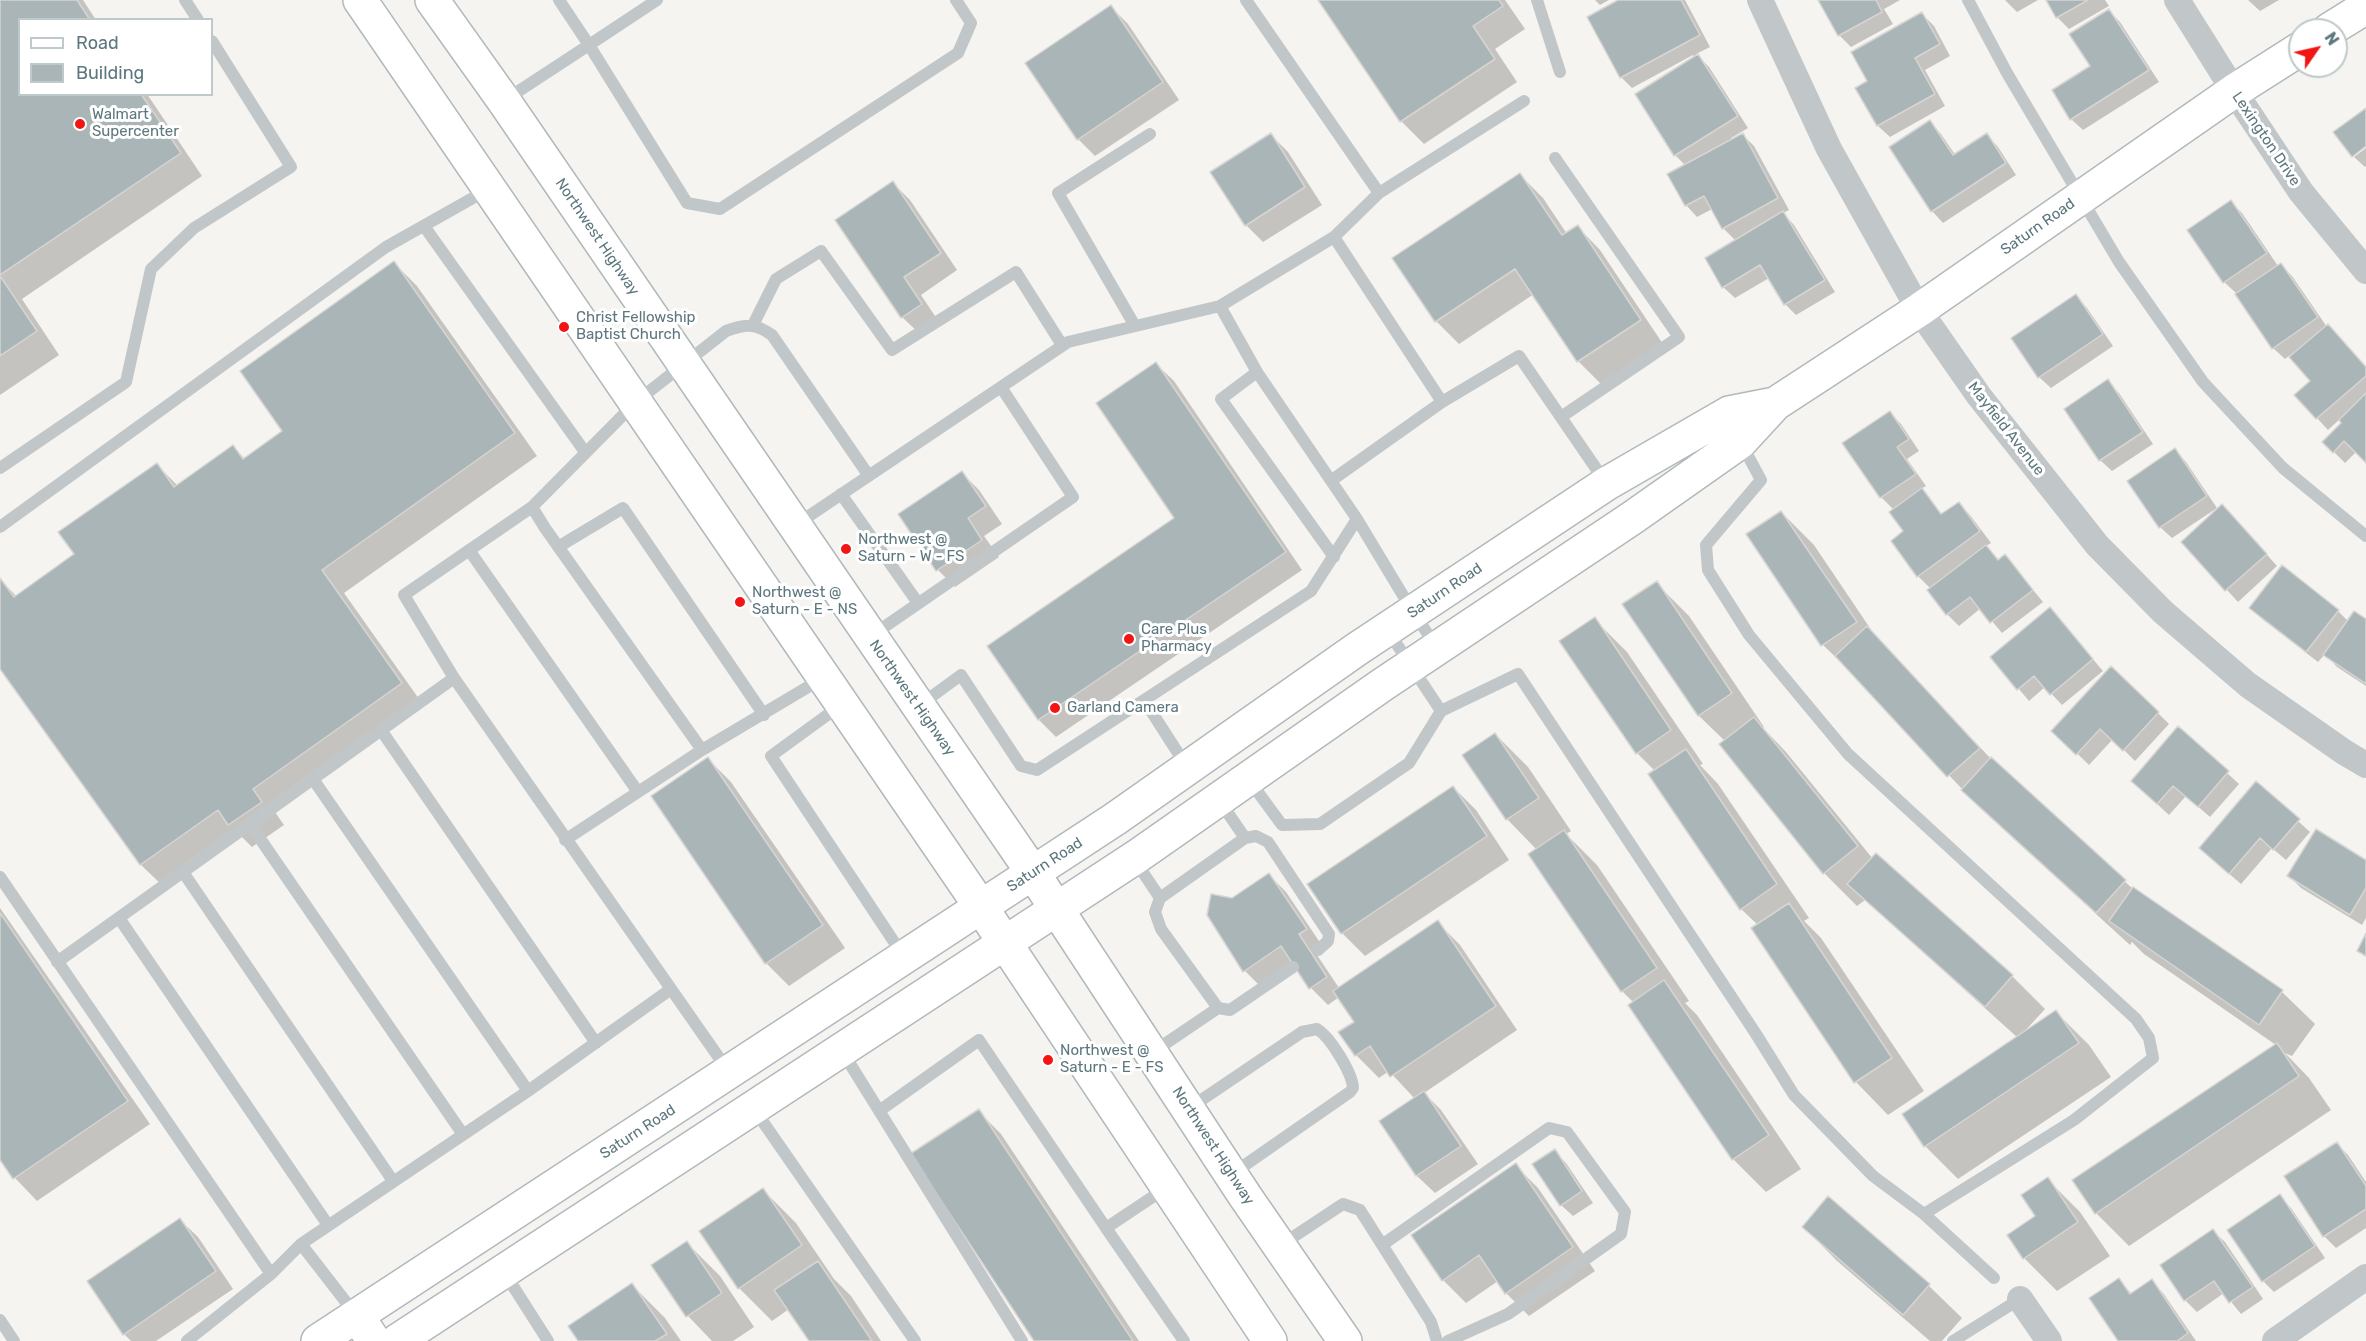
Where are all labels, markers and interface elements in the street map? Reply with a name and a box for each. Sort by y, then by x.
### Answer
legend [18,18,213,96]
north arrow [2288,18,2348,78]
text: N [2321,29,2343,49]
text: Road [76,32,119,54]
text: Building [76,62,144,84]
street label: Lexington Drive [2228,89,2304,189]
place label: Walmart Supercenter [92,106,179,141]
marker: Walmart Supercenter [73,117,87,131]
street label: Northwest Highway [551,175,643,299]
street label: Saturn Road [1997,195,2079,259]
place label: Christ Fellowship Baptist Church [576,309,696,344]
marker: Christ Fellowship Baptist Church [557,320,571,334]
street label: Mayfield Avenue [1964,379,2048,479]
place label: Northwest @ Saturn - W - FS [858,531,964,566]
marker: Northwest @ Saturn - W - FS [839,542,853,556]
street label: Saturn Road [1404,559,1486,623]
place label: Northwest @ Saturn - E - NS [752,584,857,619]
marker: Northwest @ Saturn - E - NS [733,595,747,609]
place label: Care Plus Pharmacy [1141,621,1212,656]
marker: Care Plus Pharmacy [1122,632,1136,646]
street label: Northwest Highway [865,637,959,759]
place label: Garland Camera [1067,699,1179,717]
marker: Garland Camera [1048,701,1062,715]
street label: Saturn Road [1004,834,1086,896]
place label: Northwest @ Saturn - E - FS [1060,1042,1164,1077]
marker: Northwest @ Saturn - E - FS [1041,1053,1055,1067]
street label: Northwest Highway [1168,1083,1258,1209]
street label: Saturn Road [597,1101,679,1163]

